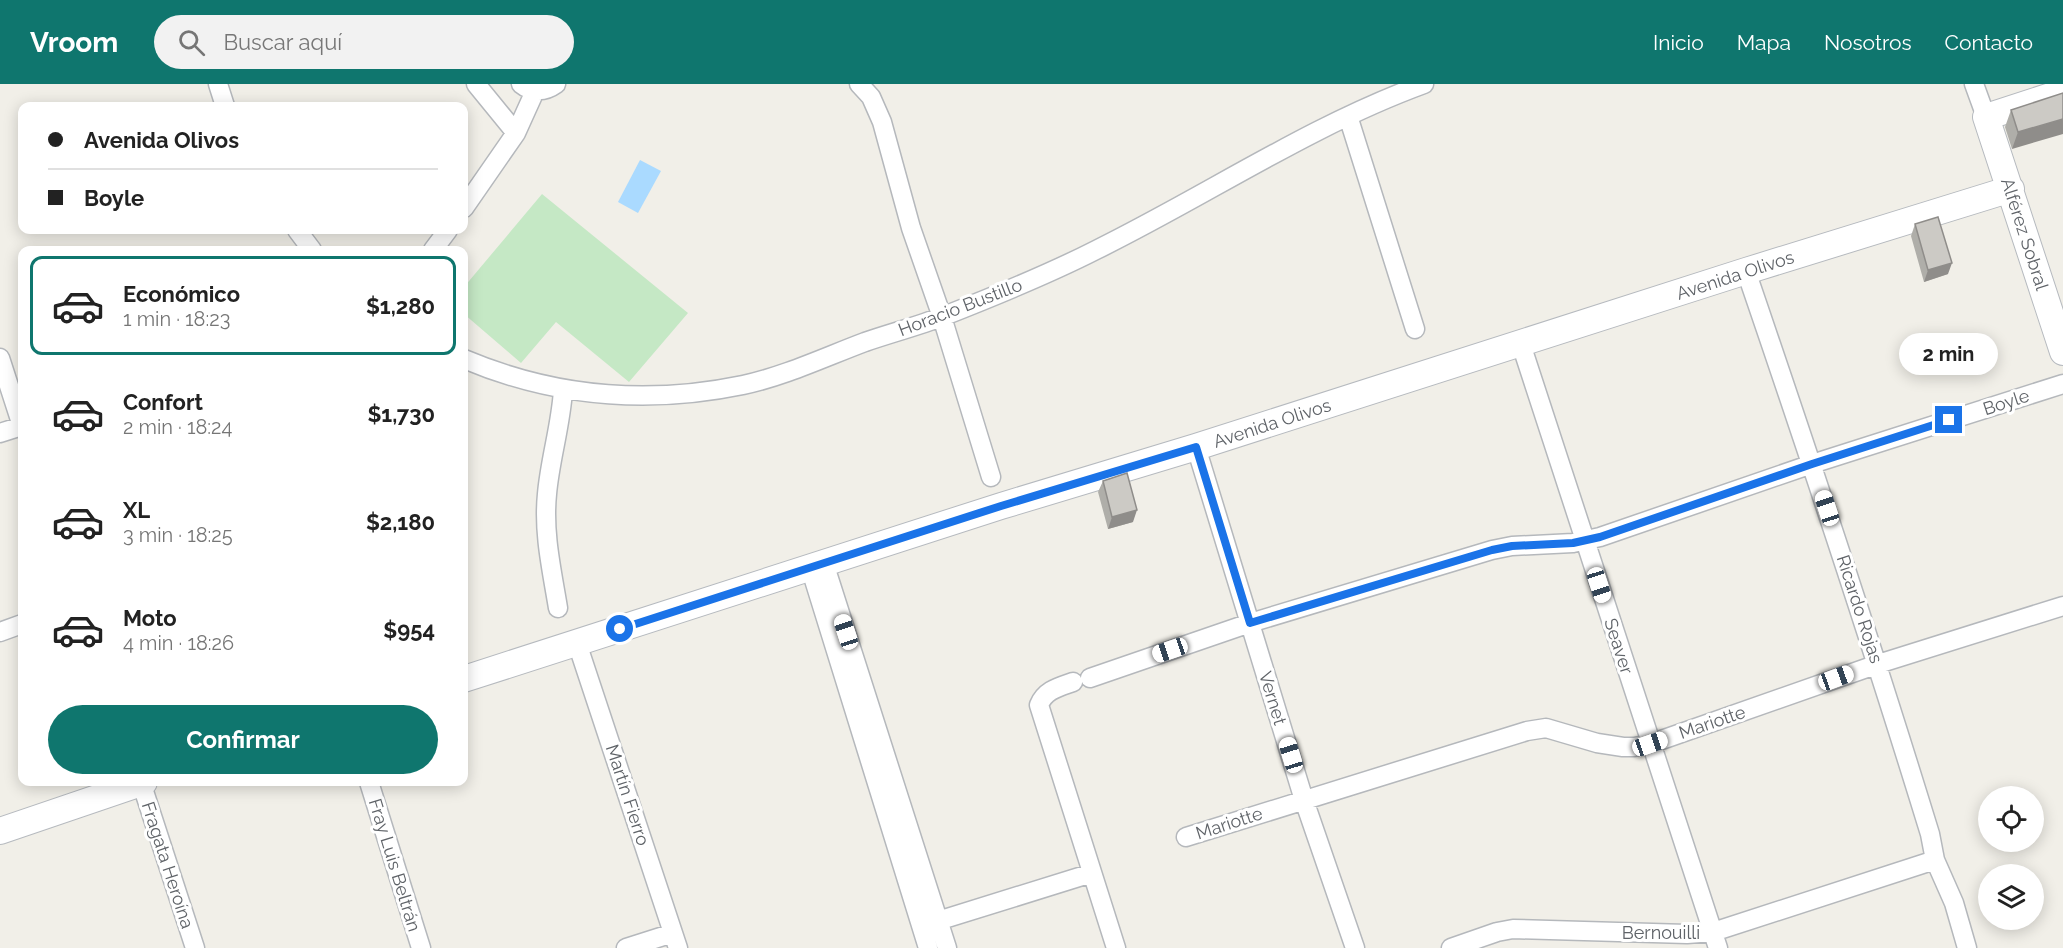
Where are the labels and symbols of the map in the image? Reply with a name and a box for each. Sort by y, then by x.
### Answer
street label: Alférez Sobral [1997,175,2053,293]
street label: Avenida Olivos [1674,246,1797,304]
street label: Horacio Bustillo [895,274,1025,340]
callout: 2 min [1900,333,1998,375]
street label: Boyle [1980,385,2032,419]
street label: Avenida Olivos [1211,394,1334,452]
route end [1935,406,1962,433]
car [1813,488,1841,528]
street label: Ricardo Rojas [1833,552,1887,666]
car [1585,565,1613,605]
car [832,612,860,652]
route start [606,615,633,642]
street label: Seaver [1600,616,1638,677]
car [1150,636,1190,664]
car [1816,663,1856,693]
street label: Vernet [1255,669,1291,727]
street label: Mariotte [1676,701,1748,743]
car [1630,730,1670,758]
car [1277,735,1305,775]
street label: Martín Fierro [602,742,654,848]
street label: Fray Luis Beltrán [365,796,425,934]
street label: Fragata Heroína [138,799,198,931]
street label: Mariotte [1193,802,1265,844]
street label: Bernouilli [1622,922,1700,943]

